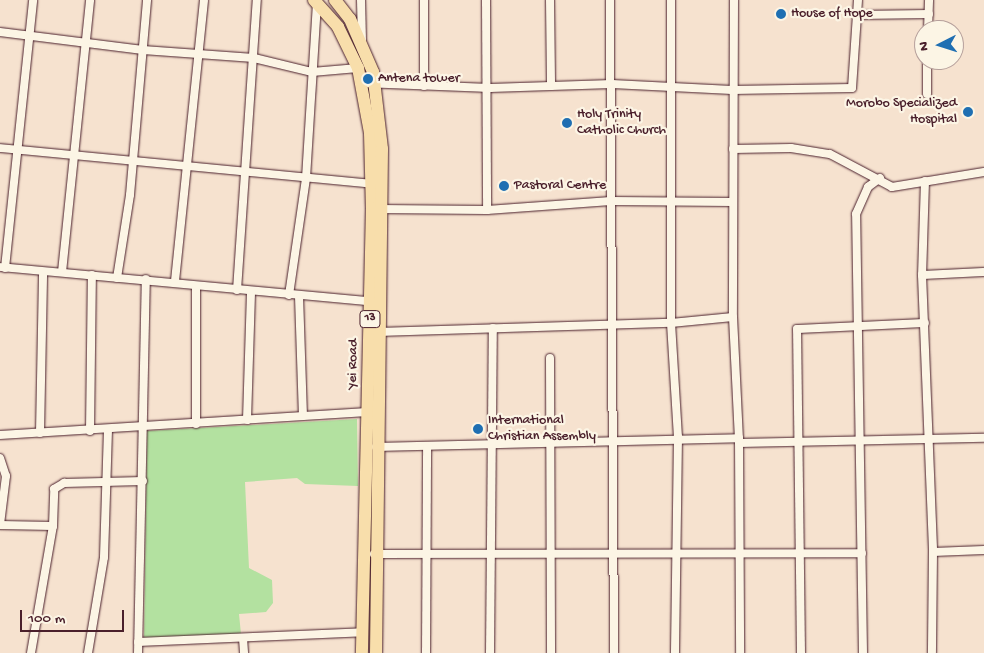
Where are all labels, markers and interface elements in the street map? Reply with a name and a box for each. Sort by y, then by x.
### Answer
place label: House of Hope [791,6,873,22]
marker: House of Hope [775,8,787,20]
north arrow [914,20,964,70]
text: N [916,41,933,52]
place label: Antena tower [378,71,460,87]
marker: Antena tower [362,73,374,85]
place label: Morobo Specialized Hospital [846,96,957,128]
marker: Morobo Specialized Hospital [961,105,975,119]
place label: Holy Trinity Catholic Church [577,107,666,140]
marker: Holy Trinity Catholic Church [561,117,573,129]
place label: Pastoral Centre [514,178,606,194]
marker: Pastoral Centre [498,180,510,192]
road number: 13 [359,310,381,328]
street label: Yei Road [345,339,363,389]
place label: International Christian Assembly [488,413,596,446]
marker: International Christian Assembly [472,423,484,435]
scale bar [22,600,126,632]
text: 100 m [28,610,65,628]

